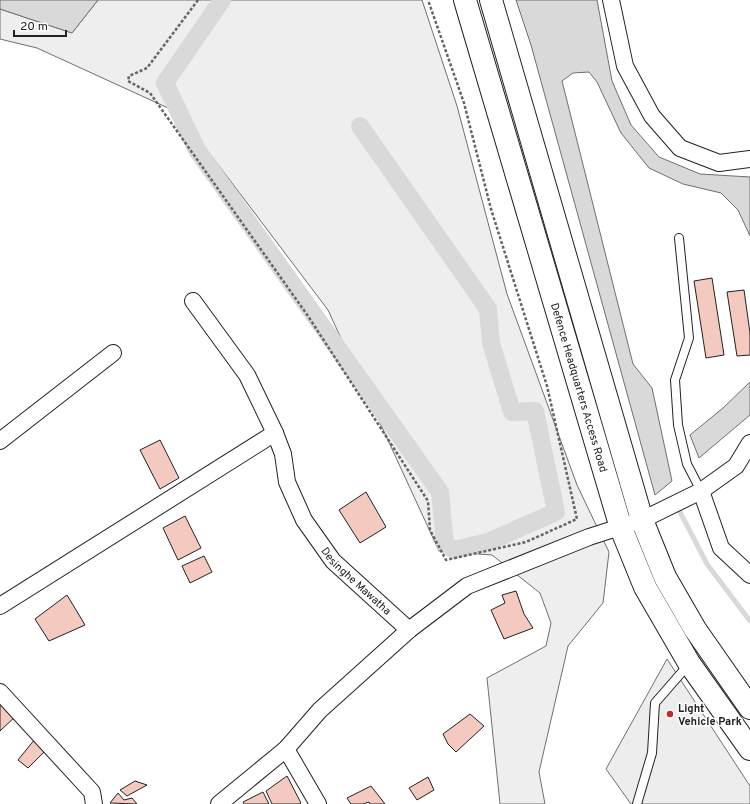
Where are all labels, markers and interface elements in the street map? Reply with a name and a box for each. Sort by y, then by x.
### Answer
scale bar [14,12,66,38]
text: 20 m [20,19,48,35]
street label: Defence Headquarters Access Road [547,301,610,474]
street label: Desinghe Mawatha [317,545,394,618]
place label: Light Vehicle Park [678,702,742,729]
marker: Light Vehicle Park [665,709,675,719]

